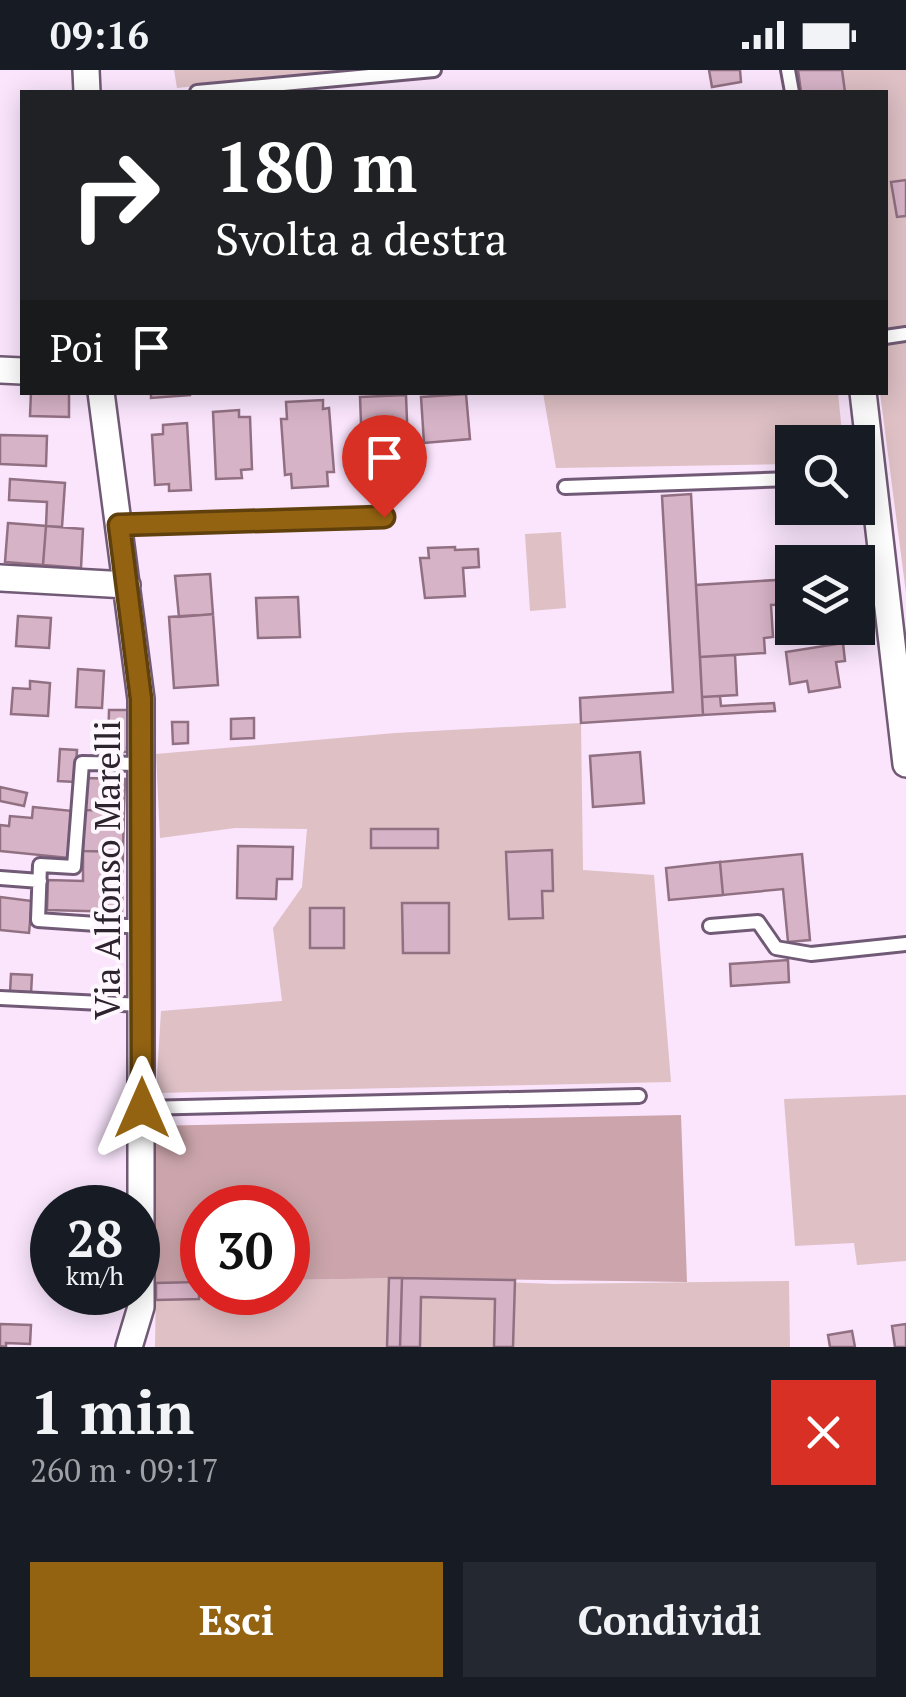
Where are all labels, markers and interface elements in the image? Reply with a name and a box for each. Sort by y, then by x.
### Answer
text: 09:16 [50,10,149,60]
text: 180 m [215,119,417,212]
icon: right [50,130,180,260]
text: Svolta a destra [215,208,507,268]
icon: arrive [124,320,179,375]
text: Poi [50,323,104,373]
pin [342,415,427,518]
map controls [775,425,875,645]
button: search [775,425,875,525]
icon: arrive [357,430,412,485]
button: layers [775,545,875,645]
street label: Via Alfonso Marelli [84,720,130,1020]
position arrow [90,1056,194,1160]
speed limit sign: 30 [180,1185,310,1315]
text: 28 [67,1205,123,1271]
text: km/h [66,1259,124,1292]
text: 1 min [30,1372,194,1451]
button: close [771,1380,876,1485]
text: 260 m · 09:17 [30,1449,218,1491]
button: Esci [30,1562,443,1677]
button: Condividi [463,1562,876,1677]

